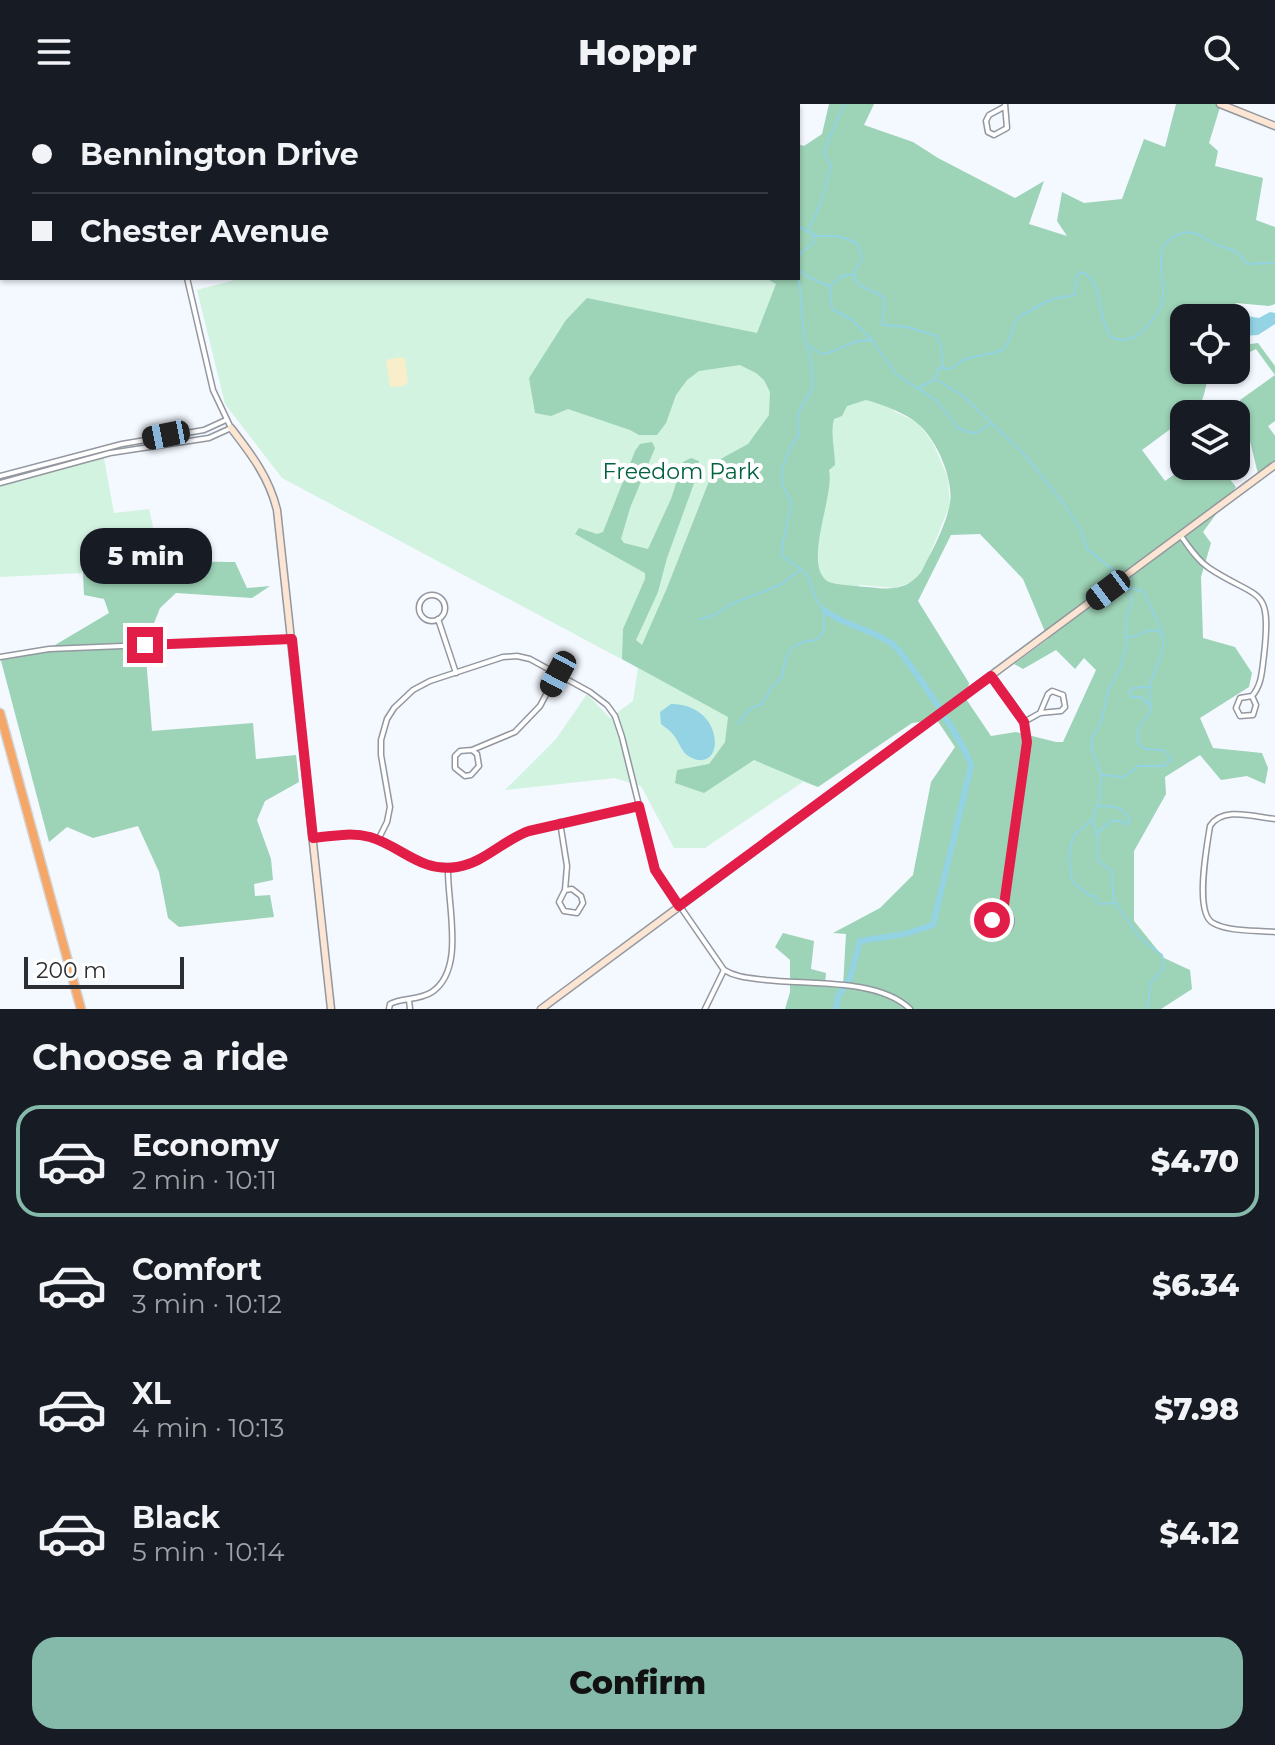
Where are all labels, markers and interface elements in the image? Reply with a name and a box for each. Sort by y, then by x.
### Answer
icon: menu [32,30,76,74]
text: Hoppr [578,30,697,74]
icon: search [1199,30,1243,74]
text: Bennington Drive [80,136,359,173]
text: Chester Avenue [80,213,329,250]
map controls [1170,304,1250,480]
button: locate [1170,304,1250,384]
button: layers [1170,400,1250,480]
car [140,419,192,451]
park label: Freedom Park [603,458,760,485]
callout: 5 min [79,529,211,585]
text: 5 min [108,540,184,572]
car [1082,566,1134,614]
route end [127,627,163,663]
car [536,647,580,701]
route start [974,902,1010,938]
scale bar [24,953,184,989]
text: 200 m [36,957,107,984]
text: Choose a ride [32,1035,289,1079]
icon: car [36,1125,108,1197]
text: Economy [132,1127,279,1164]
text: $4.70 [1151,1143,1239,1180]
text: 2 min · 10:11 [132,1164,277,1196]
icon: car [36,1249,108,1321]
text: Comfort [132,1251,262,1288]
text: $6.34 [1152,1267,1239,1304]
text: 3 min · 10:12 [132,1288,282,1320]
icon: car [36,1373,108,1445]
text: XL [132,1375,171,1412]
text: $7.98 [1154,1391,1239,1428]
text: 4 min · 10:13 [132,1412,285,1444]
icon: car [36,1497,108,1569]
text: Black [132,1499,220,1536]
text: $4.12 [1160,1515,1239,1552]
text: 5 min · 10:14 [132,1536,285,1568]
button: Confirm [32,1637,1243,1729]

